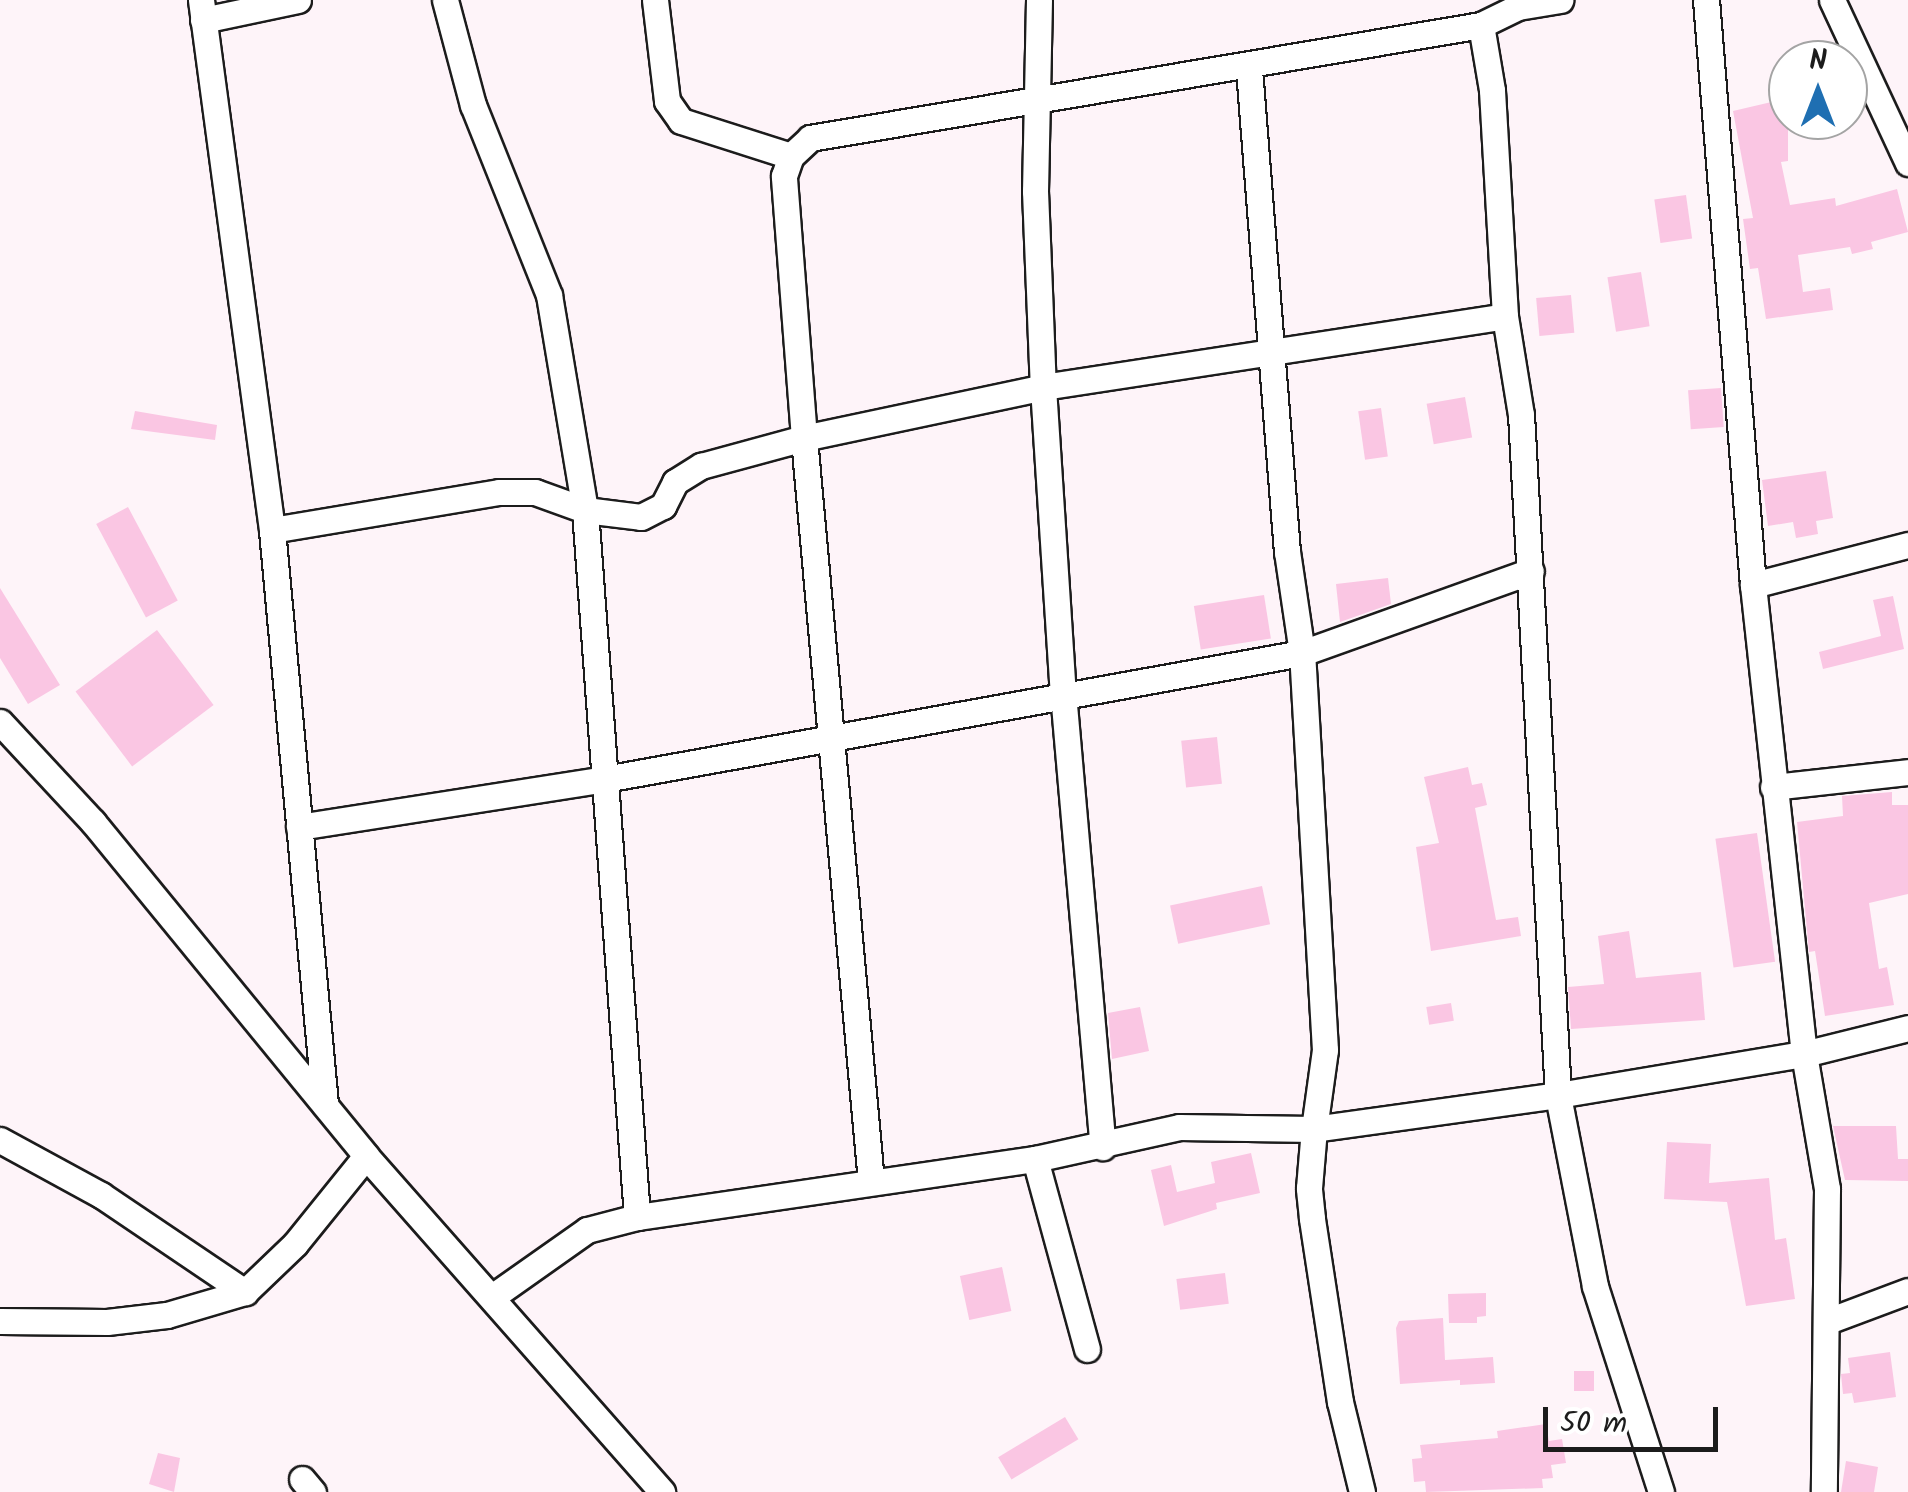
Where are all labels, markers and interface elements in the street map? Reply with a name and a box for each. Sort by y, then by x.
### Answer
text: N [1809,39,1827,84]
north arrow [1768,40,1868,140]
scale bar [1548,1387,1723,1449]
text: 50 m [1560,1400,1627,1448]

